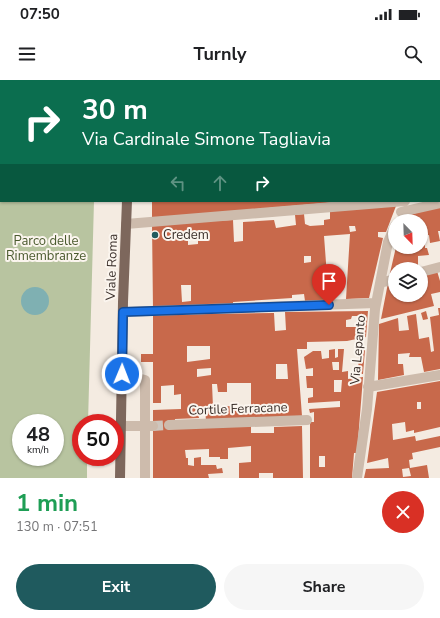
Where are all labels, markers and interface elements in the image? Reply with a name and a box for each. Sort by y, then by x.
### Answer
text: 07:50 [20,4,60,24]
text: Turnly [194,42,246,66]
icon: menu [16,43,38,65]
icon: search [402,43,424,65]
text: 30 m [82,91,148,129]
icon: right [16,96,68,148]
text: Via Cardinale Simone Tagliavia [82,127,331,151]
icon: left [167,172,189,194]
icon: ahead [209,172,231,194]
icon: right [251,172,273,194]
north arrow [388,214,428,254]
map controls [388,214,428,302]
place label: Credem [163,226,209,244]
marker: Credem [150,230,160,240]
park label: Parco delle Rimembranze [6,232,86,265]
street label: Viale Roma [102,233,122,302]
button: layers [388,262,428,302]
pin [312,264,346,305]
icon: arrive [318,270,340,292]
street label: Via Lepanto [346,315,370,386]
position arrow [101,353,143,395]
street label: Cortile Ferracane [188,398,288,420]
speed limit sign: 50 [72,414,124,466]
text: 48 [26,421,50,448]
text: km/h [27,443,49,457]
text: 1 min [16,487,78,519]
button: close [382,491,424,533]
text: 130 m · 07:51 [16,518,98,536]
button: Exit [16,564,216,610]
button: Share [224,564,424,610]

